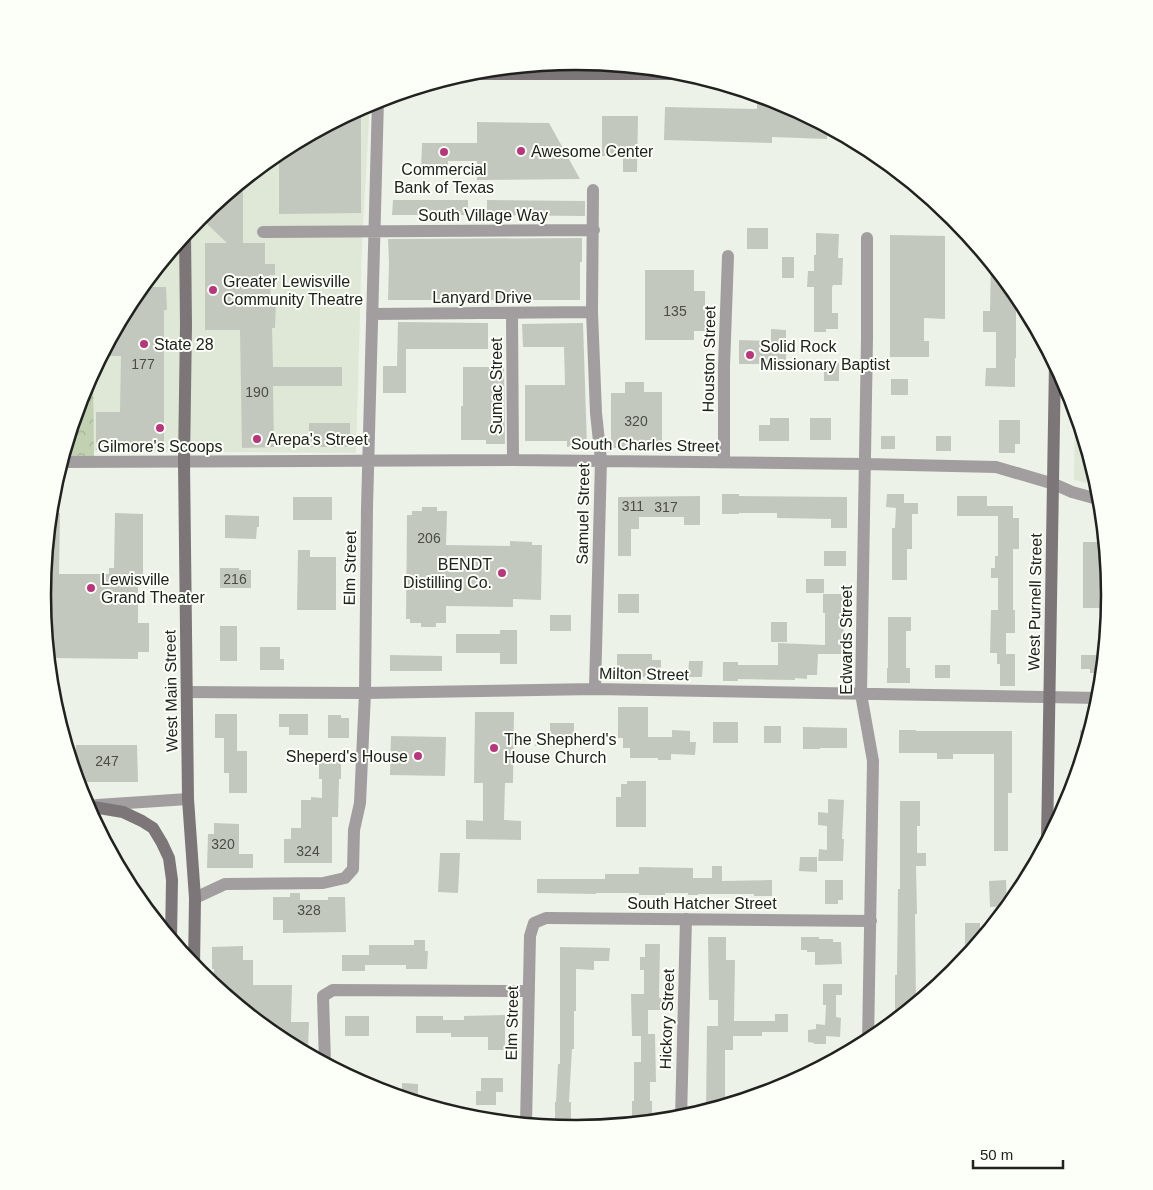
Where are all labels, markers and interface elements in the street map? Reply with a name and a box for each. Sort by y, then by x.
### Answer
place label: Awesome Center [531,143,654,160]
marker: Awesome Center [515,145,527,157]
marker: Commercial Bank of Texas [438,146,450,158]
place label: Commercial Bank of Texas [394,161,494,196]
street label: South Village Way [418,207,548,224]
place label: Greater Lewisville Community Theatre [223,273,363,308]
marker: Greater Lewisville Community Theatre [207,284,219,296]
street label: Lanyard Drive [432,289,532,306]
house number: 135 [663,303,687,319]
street label: Houston Street [700,305,718,413]
place label: State 28 [154,336,214,353]
street label: Sumac Street [488,337,505,434]
marker: State 28 [138,338,150,350]
place label: Solid Rock Missionary Baptist [760,338,890,373]
marker: Solid Rock Missionary Baptist [744,349,756,361]
house number: 177 [131,356,155,372]
house number: 190 [245,384,269,400]
house number: 320 [624,413,648,429]
marker: Gilmore's Scoops [154,422,166,434]
place label: Arepa's Street [267,431,368,448]
marker: Arepa's Street [251,433,263,445]
street label: South Charles Street [571,435,720,455]
place label: Gilmore's Scoops [98,438,222,455]
street label: Samuel Street [574,463,592,565]
house number: 311 [622,498,644,514]
house number: 317 [654,499,678,515]
street label: Elm Street [341,530,359,605]
house number: 206 [417,530,441,546]
street label: West Purnell Street [1025,533,1045,671]
place label: BENDT Distilling Co. [403,556,492,591]
marker: BENDT Distilling Co. [496,567,508,579]
place label: Lewisville Grand Theater [101,571,205,606]
house number: 216 [223,571,247,587]
marker: Lewisville Grand Theater [85,582,97,594]
street label: Edwards Street [838,585,855,695]
street label: West Main Street [161,629,181,752]
street label: Milton Street [599,665,690,683]
place label: The Shepherd's House Church [504,731,616,766]
marker: The Shepherd's House Church [488,742,500,754]
place label: Sheperd's House [286,748,408,765]
marker: Sheperd's House [412,750,424,762]
house number: 247 [95,753,119,769]
house number: 320 [211,836,235,852]
house number: 324 [296,843,320,859]
street label: South Hatcher Street [627,895,777,912]
house number: 328 [297,902,321,918]
street label: Hickory Street [657,968,677,1070]
street label: Elm Street [503,985,521,1060]
scale bar [973,1138,1063,1170]
text: 50 m [980,1146,1013,1163]

